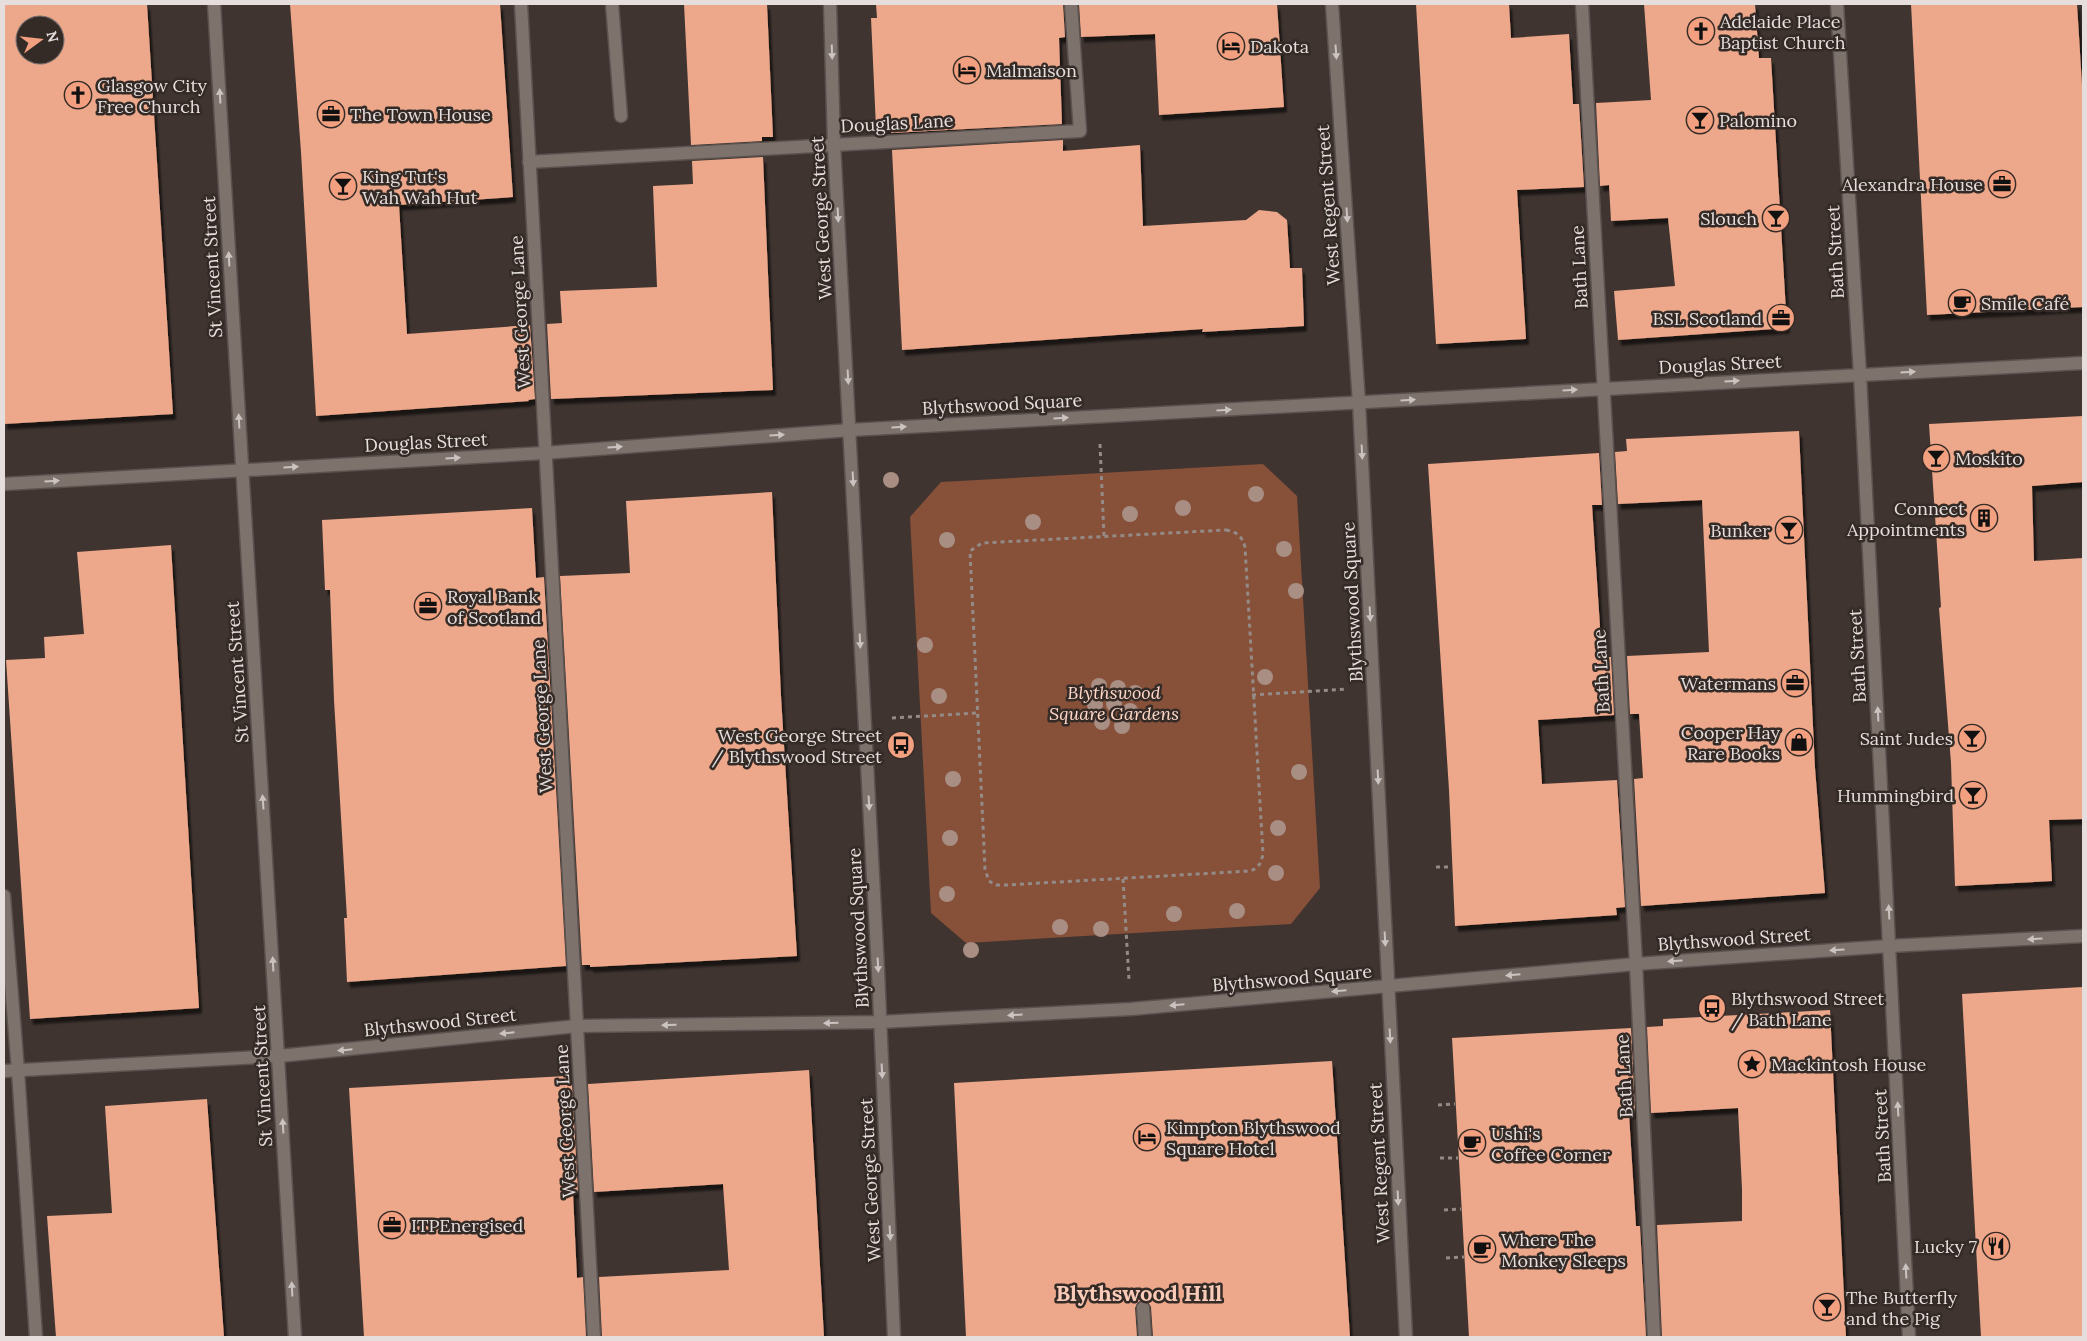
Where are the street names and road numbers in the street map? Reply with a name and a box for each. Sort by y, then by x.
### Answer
street label: Douglas Lane [840,109,954,137]
street label: West Regent Street [1311,124,1345,286]
street label: West George Street [805,135,837,300]
street label: St Vincent Street [197,195,227,339]
street label: Bath Street [1821,204,1849,299]
street label: Bath Lane [1565,224,1593,309]
street label: West George Lane [504,234,536,389]
street label: Douglas Street [1658,349,1782,379]
street label: Blythswood Square [921,388,1083,420]
street label: Douglas Street [364,427,488,457]
street label: Blythswood Square [1336,521,1368,683]
street label: St Vincent Street [221,600,253,744]
street label: Bath Street [1843,608,1871,703]
street label: Bath Lane [1587,628,1615,713]
street label: West George Lane [526,638,558,793]
street label: Blythswood Square [842,847,874,1009]
street label: Blythswood Street [1657,922,1811,956]
street label: Blythswood Square [1211,960,1373,996]
street label: Blythswood Street [363,1003,517,1041]
street label: St Vincent Street [247,1004,277,1148]
street label: Bath Lane [1610,1033,1638,1118]
street label: West George Lane [549,1043,581,1198]
street label: West Regent Street [1363,1082,1395,1244]
street label: Bath Street [1868,1088,1896,1183]
street label: West George Street [854,1097,886,1262]

